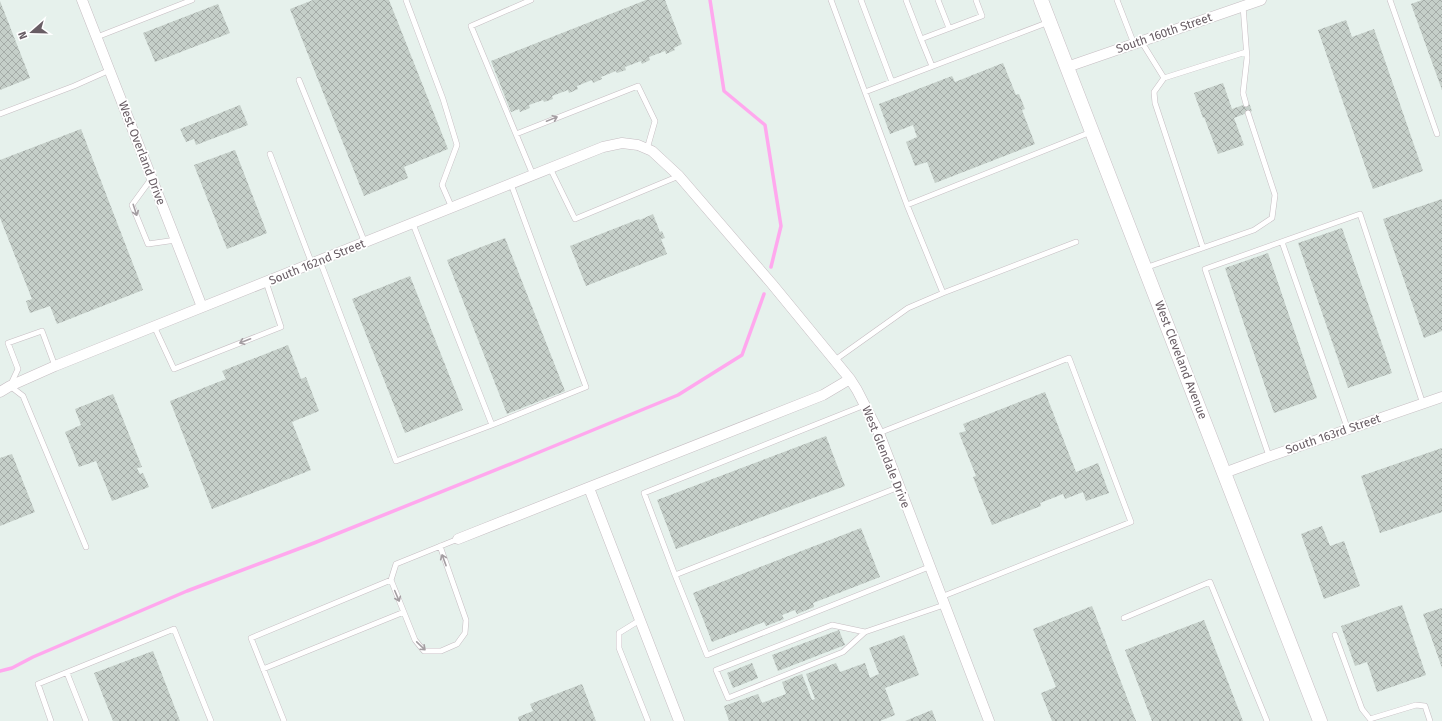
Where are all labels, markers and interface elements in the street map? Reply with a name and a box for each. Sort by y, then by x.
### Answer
street label: South 160th Street [1114,10,1214,56]
north arrow [12,12,52,52]
text: N [16,30,30,41]
street label: West Overland Drive [116,99,168,207]
one-way arrow [545,115,557,123]
one-way arrow [132,204,139,217]
street label: South 162nd Street [267,236,368,288]
street label: West Cleveland Avenue [1152,299,1210,421]
one-way arrow [239,337,251,345]
street label: West Glendale Drive [859,404,913,510]
street label: South 163rd Street [1284,411,1383,457]
one-way arrow [440,554,448,566]
one-way arrow [394,590,402,602]
one-way arrow [416,641,426,651]

